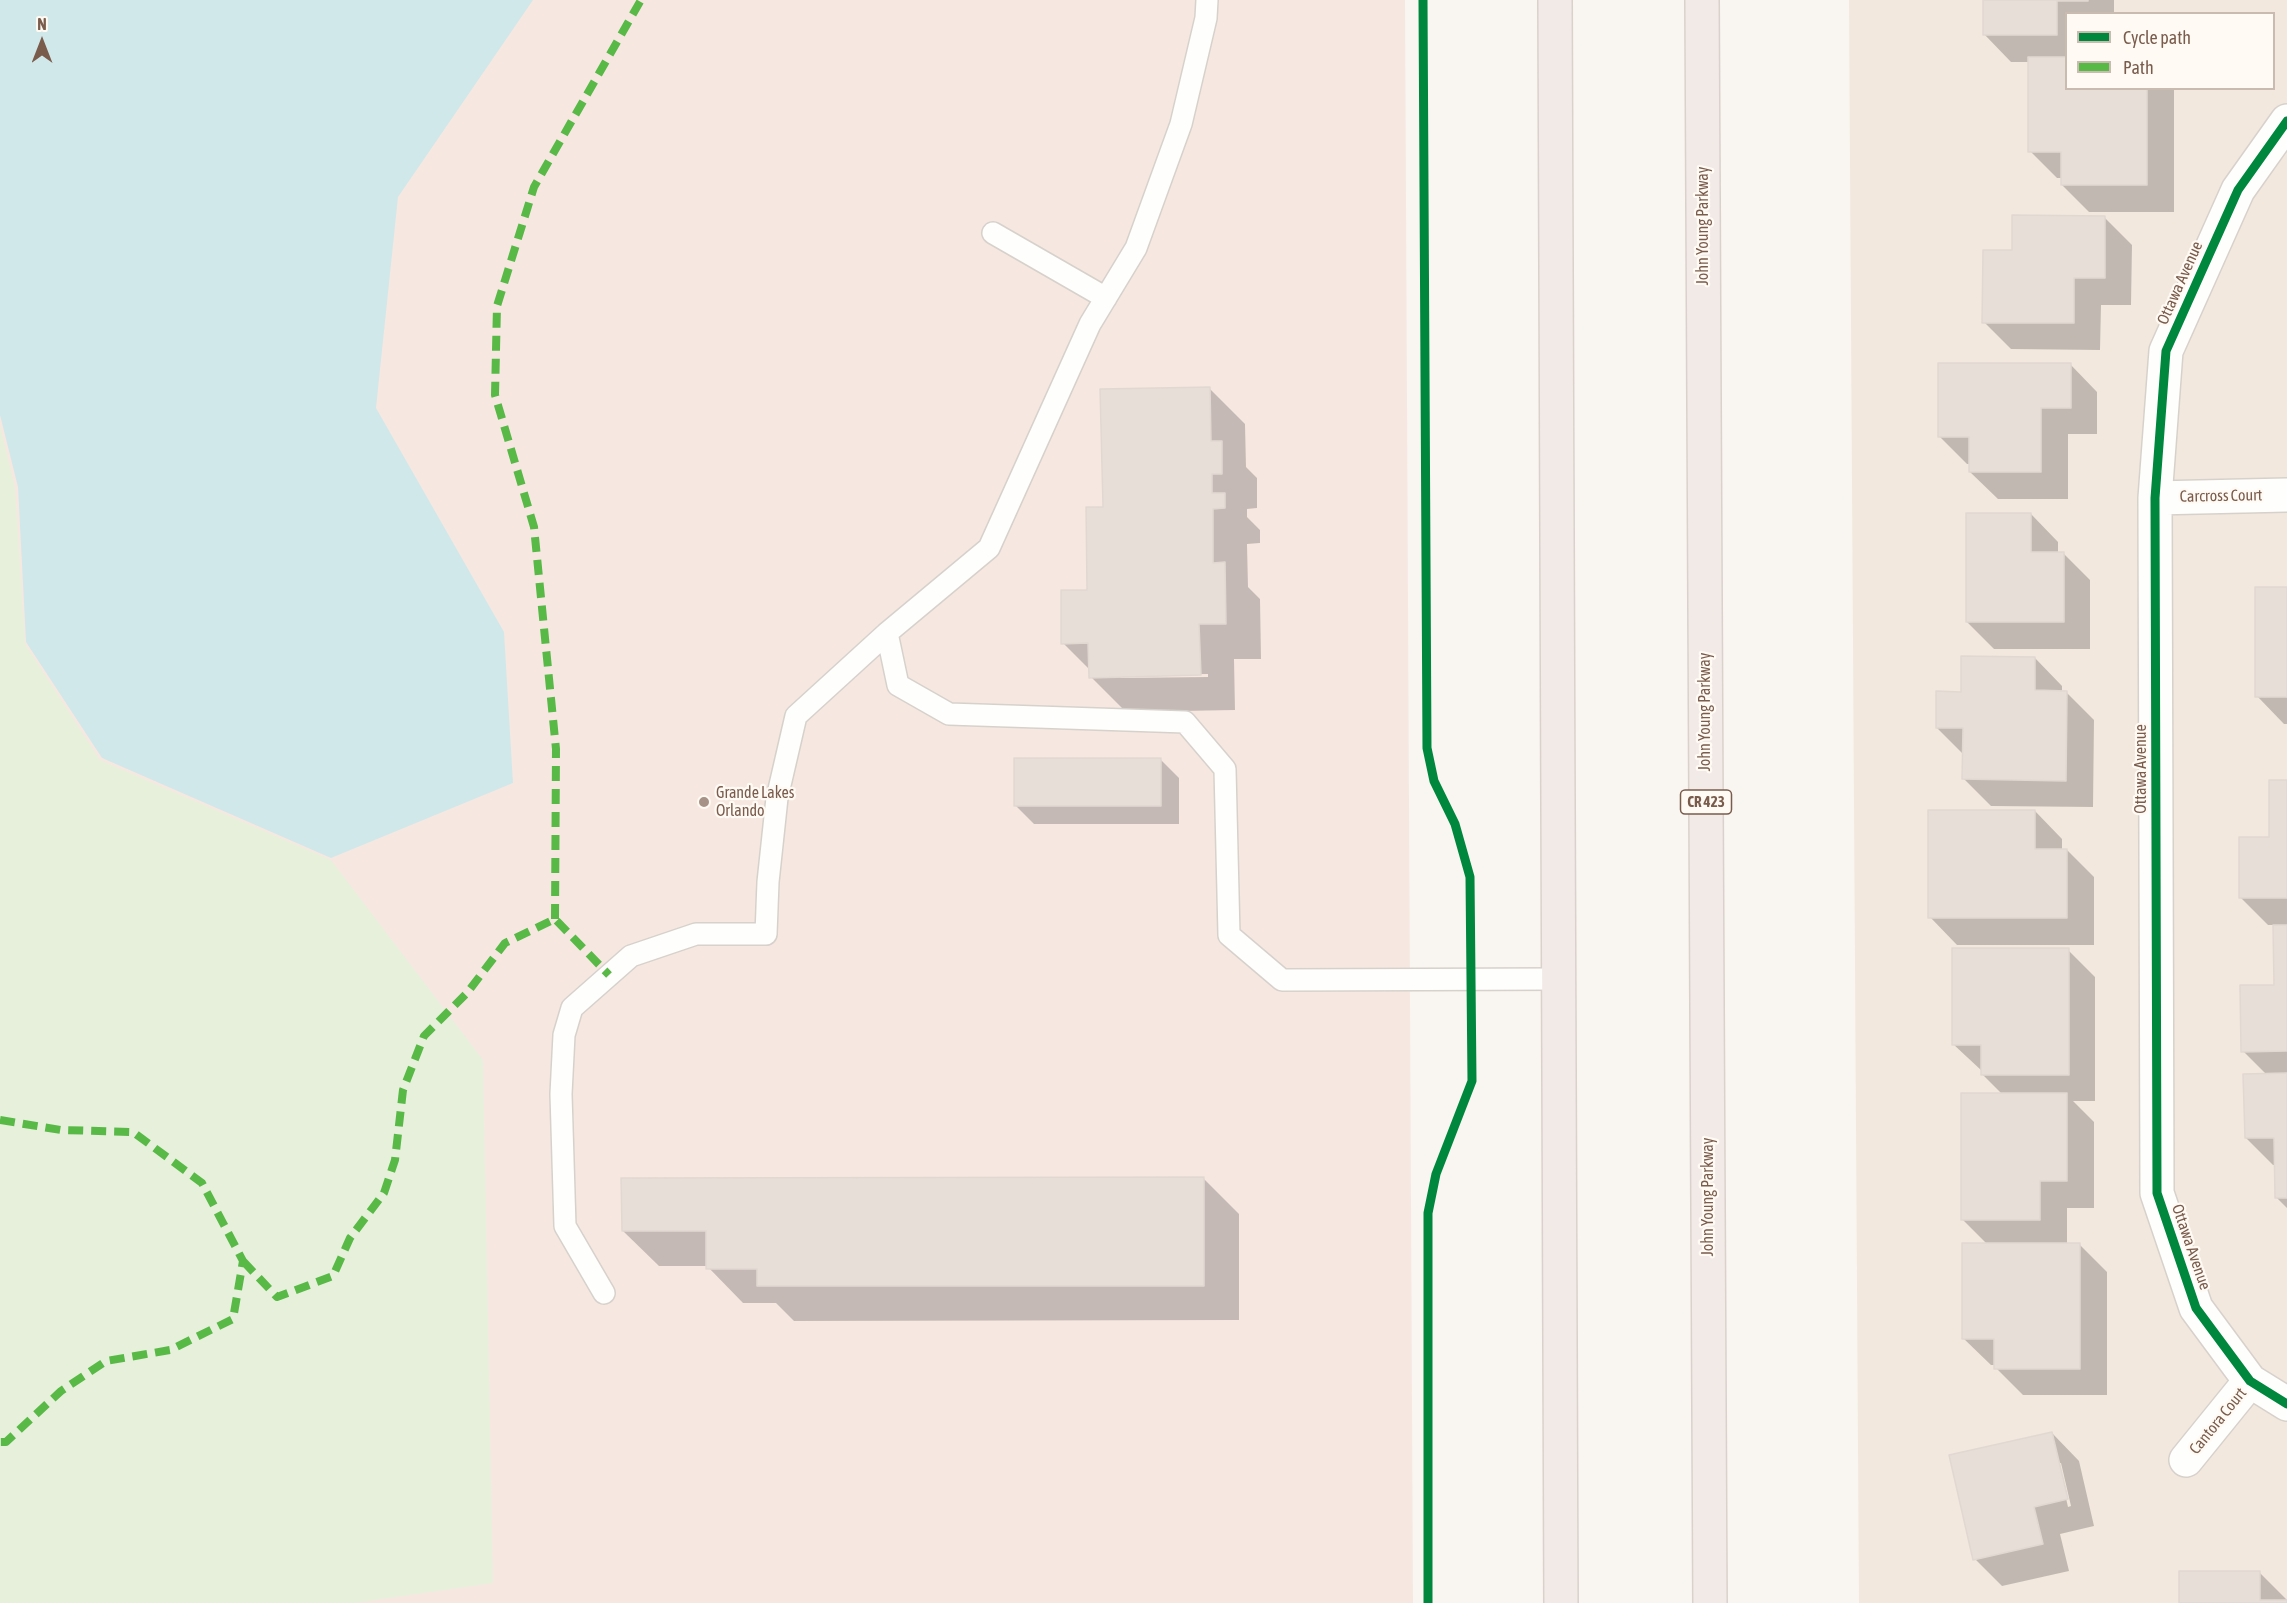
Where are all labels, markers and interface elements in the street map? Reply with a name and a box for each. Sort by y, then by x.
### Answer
north arrow [12,12,72,72]
legend [2065,12,2275,90]
text: N [37,15,47,33]
text: Cycle path [2123,27,2191,48]
text: Path [2123,57,2154,78]
street label: John Young Parkway [1693,167,1713,285]
street label: Ottawa Avenue [2153,238,2207,328]
street label: Carcross Court [2180,486,2262,506]
street label: John Young Parkway [1695,653,1715,771]
street label: Ottawa Avenue [2131,724,2151,814]
place label: Grande Lakes Orlando [716,783,794,821]
road number: CR 423 [1680,790,1732,814]
marker: Grande Lakes Orlando [697,795,711,809]
street label: John Young Parkway [1698,1138,1718,1256]
street label: Ottawa Avenue [2167,1202,2215,1292]
street label: Cantora Court [2185,1384,2251,1458]

